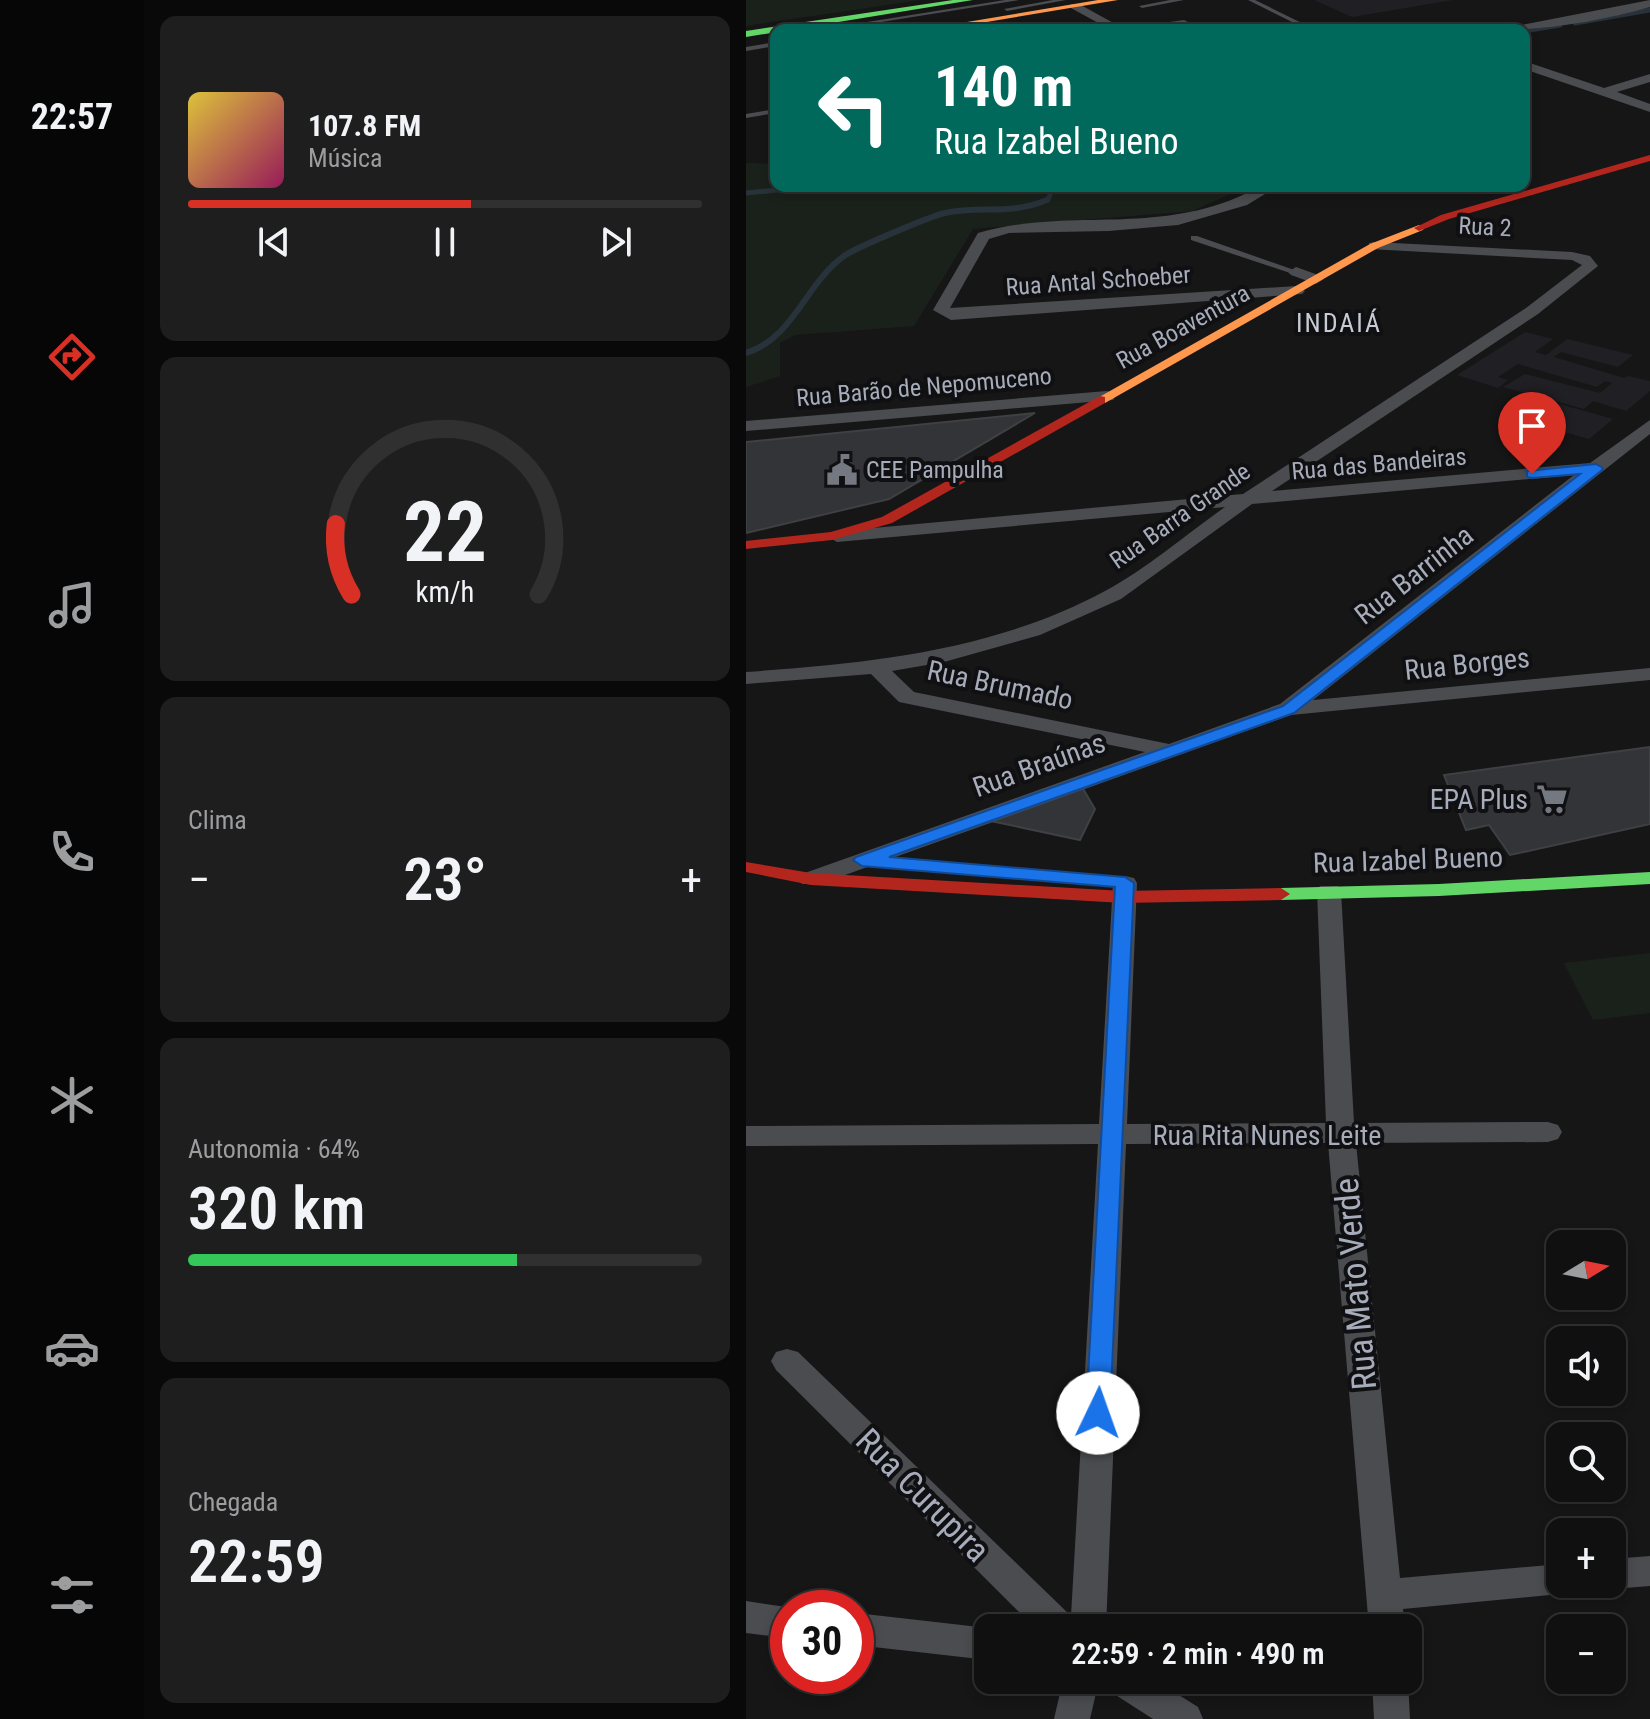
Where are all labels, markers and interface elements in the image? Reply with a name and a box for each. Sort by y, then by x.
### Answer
text: 140 m [934,54,1073,120]
icon: left [802,56,906,160]
text: 22:57 [31,96,113,138]
text: 107.8 FM [308,108,421,143]
text: Rua Izabel Bueno [934,121,1179,163]
text: Música [308,143,383,173]
street label: Rua 2 [1458,212,1512,242]
icon: previous [252,220,296,264]
icon: pause [423,220,467,264]
icon: next [594,220,638,264]
street label: Rua Antal Schoeber [1005,261,1191,301]
street label: Rua Boaventura [1112,279,1254,375]
district label: INDAIÁ [1296,308,1382,338]
icon: directions [44,329,100,385]
street label: Rua Barão de Nepomuceno [795,362,1053,412]
pin [1498,392,1566,474]
icon: arrive [1510,404,1554,448]
street label: Rua das Bandeiras [1290,442,1468,486]
public building icon: CEE Pampulha [825,453,859,487]
place label: CEE Pampulha [866,456,1004,484]
street label: Rua Barra Grande [1105,457,1255,575]
text: 22 [403,483,487,580]
street label: Rua Barrinha [1348,519,1480,631]
text: km/h [416,575,474,609]
icon: music [44,577,100,633]
street label: Rua Borges [1403,641,1531,687]
street label: Rua Brumado [924,653,1076,717]
street label: Rua Braúnas [968,726,1110,804]
supermarket icon: EPA Plus [1535,782,1569,816]
place label: EPA Plus [1430,783,1528,816]
text: Clima [188,805,247,835]
icon: phone [44,824,100,880]
street label: Rua Izabel Bueno [1312,840,1504,880]
text: 23° [403,844,487,915]
text: − [188,854,210,906]
text: + [680,854,702,906]
icon: climate [44,1072,100,1128]
street label: Rua Rita Nunes Leite [1153,1119,1381,1152]
text: Autonomia · 64% [188,1134,360,1164]
text: 320 km [188,1173,365,1244]
street label: Rua Mato Verde [1326,1177,1384,1391]
north arrow [1546,1230,1626,1310]
map controls [1546,1230,1626,1694]
icon: car [44,1320,100,1376]
button: sound [1546,1326,1626,1406]
position arrow [1056,1371,1140,1455]
street label: Rua Curupira [848,1420,998,1570]
button: search [1546,1422,1626,1502]
text: Chegada [188,1487,278,1517]
button: + [1546,1518,1626,1598]
text: 22:59 [188,1526,325,1597]
icon: filters [44,1567,100,1623]
speed limit sign: 30 [770,1590,874,1694]
button: − [1546,1614,1626,1694]
text: 22:59 · 2 min · 490 m [1071,1636,1325,1671]

